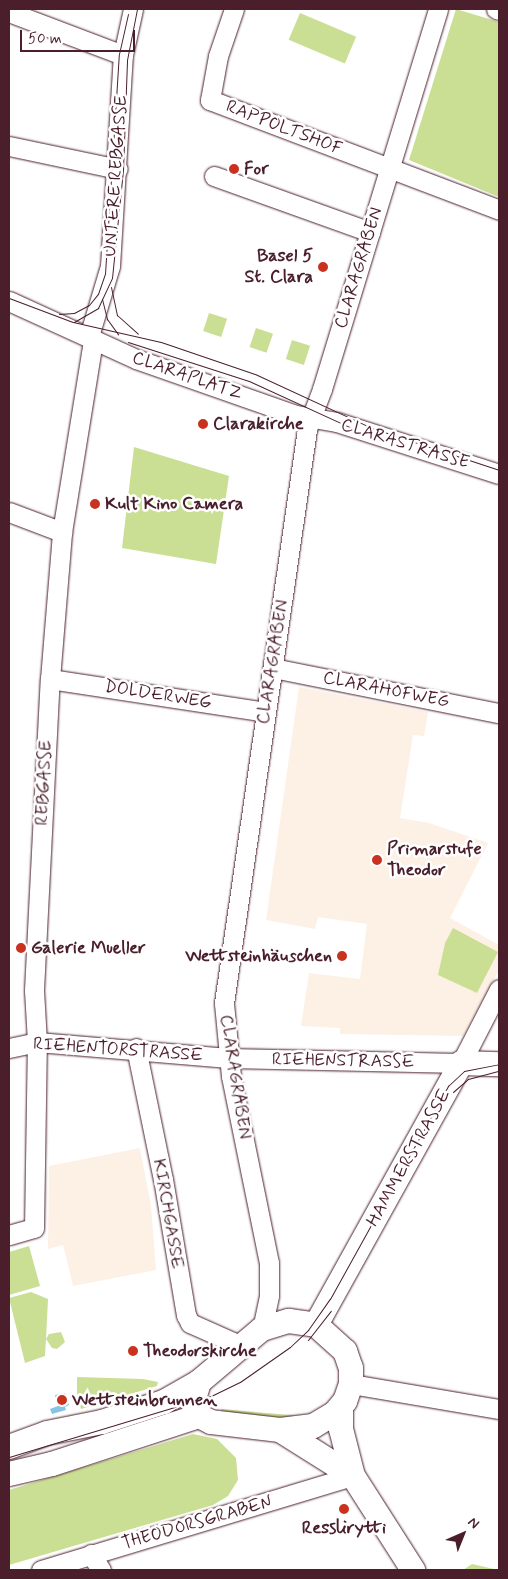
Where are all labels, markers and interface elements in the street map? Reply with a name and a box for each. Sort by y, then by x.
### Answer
scale bar [22,20,138,52]
text: 50 m [28,29,62,49]
street label: UNTERE REBGASSE [100,95,132,257]
street label: RAPPOLTSHOF [223,96,345,160]
place label: For [244,158,269,180]
marker: For [228,163,240,175]
street label: CLARAGRABEN [330,205,388,331]
place label: Basel 5 St. Clara [245,246,313,288]
marker: Basel 5 St. Clara [317,261,329,273]
street label: CLARAPLATZ [129,347,245,405]
place label: Clarakirche [213,413,304,435]
street label: CLARASTRASSE [338,414,472,474]
marker: Clarakirche [197,418,209,430]
place label: Kult Kino Camera [105,493,248,515]
marker: Kult Kino Camera [89,498,101,510]
street label: CLARAGRABEN [252,598,294,726]
street label: CLARAHOFWEG [321,667,451,713]
street label: DOLDERWEG [103,676,213,714]
street label: REBGASSE [31,740,57,826]
place label: Primarstufe Theodor [387,839,482,882]
marker: Primarstufe Theodor [371,854,383,866]
place label: Galerie Mueller [31,937,147,959]
marker: Galerie Mueller [15,942,27,954]
place label: Wettsteinhäuschen [185,945,332,967]
marker: Wettsteinhäuschen [336,950,348,962]
street label: CLARAGRABEN [214,1013,256,1141]
street label: RIEHENTORSTRASSE [32,1033,204,1067]
street label: RIEHENSTRASSE [272,1049,414,1073]
street label: HAMMERSTRASSE [362,1086,456,1230]
street label: KIRCHGASSE [148,1157,188,1271]
place label: Theodorskirche [143,1340,257,1362]
marker: Theodorskirche [127,1345,139,1357]
place label: Wettsteinbrunnen [72,1389,217,1411]
marker: Wettsteinbrunnen [56,1394,68,1406]
street label: THEODORSGRABEN [119,1491,275,1555]
marker: Resslirytti [338,1503,350,1515]
north arrow [438,1509,488,1559]
text: N [464,1513,483,1533]
place label: Resslirytti [302,1517,386,1539]

